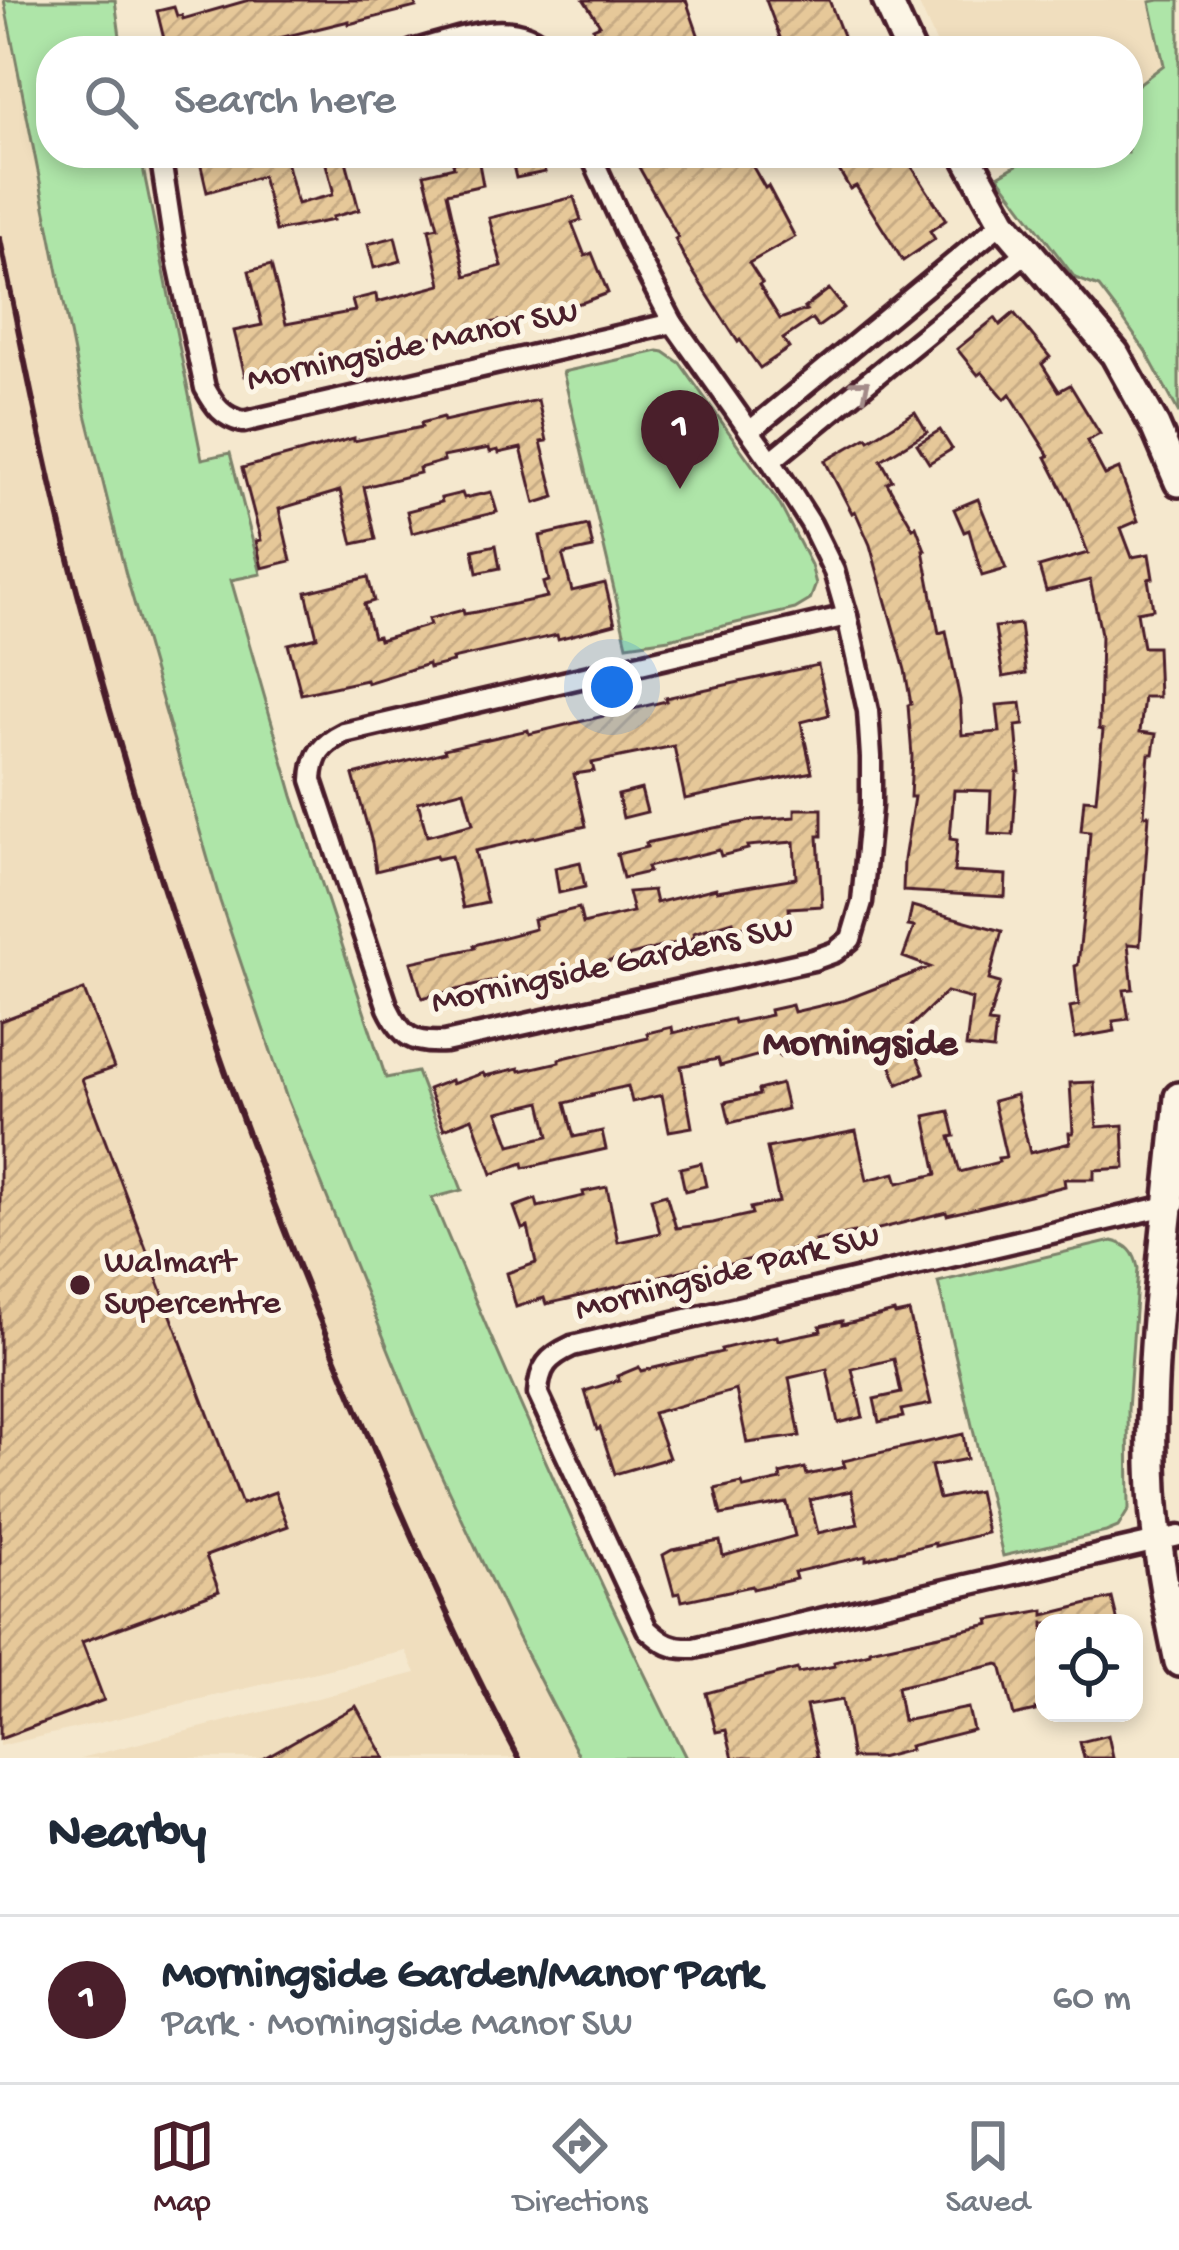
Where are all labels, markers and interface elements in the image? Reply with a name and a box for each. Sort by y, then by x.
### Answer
search box [36,36,1143,168]
icon: search [78,69,144,135]
text: Search here [174,76,396,129]
street label: Morningside Manor SW [243,292,583,404]
one-way arrow [848,380,870,401]
pin: 1 [641,390,719,489]
your location [582,657,642,717]
street label: Morningside Gardens SW [428,908,798,1026]
district label: Morningside [763,1023,959,1069]
street label: Morningside Park SW [571,1216,885,1334]
place label: Walmart Supercentre [104,1243,281,1327]
marker: Walmart Supercentre [67,1272,93,1298]
map controls [1035,1614,1143,1722]
button: locate [1035,1614,1143,1722]
text: Nearby [48,1806,206,1866]
text: Morningside Garden/Manor Park [162,1950,762,2003]
text: 1 [79,1977,95,2023]
text: 60 m [1052,1977,1131,2023]
text: Park · Morningside Manor SW [162,2003,633,2049]
tab: Map [149,2113,215,2223]
tab: Directions [513,2113,647,2223]
tab: Saved [945,2113,1030,2223]

